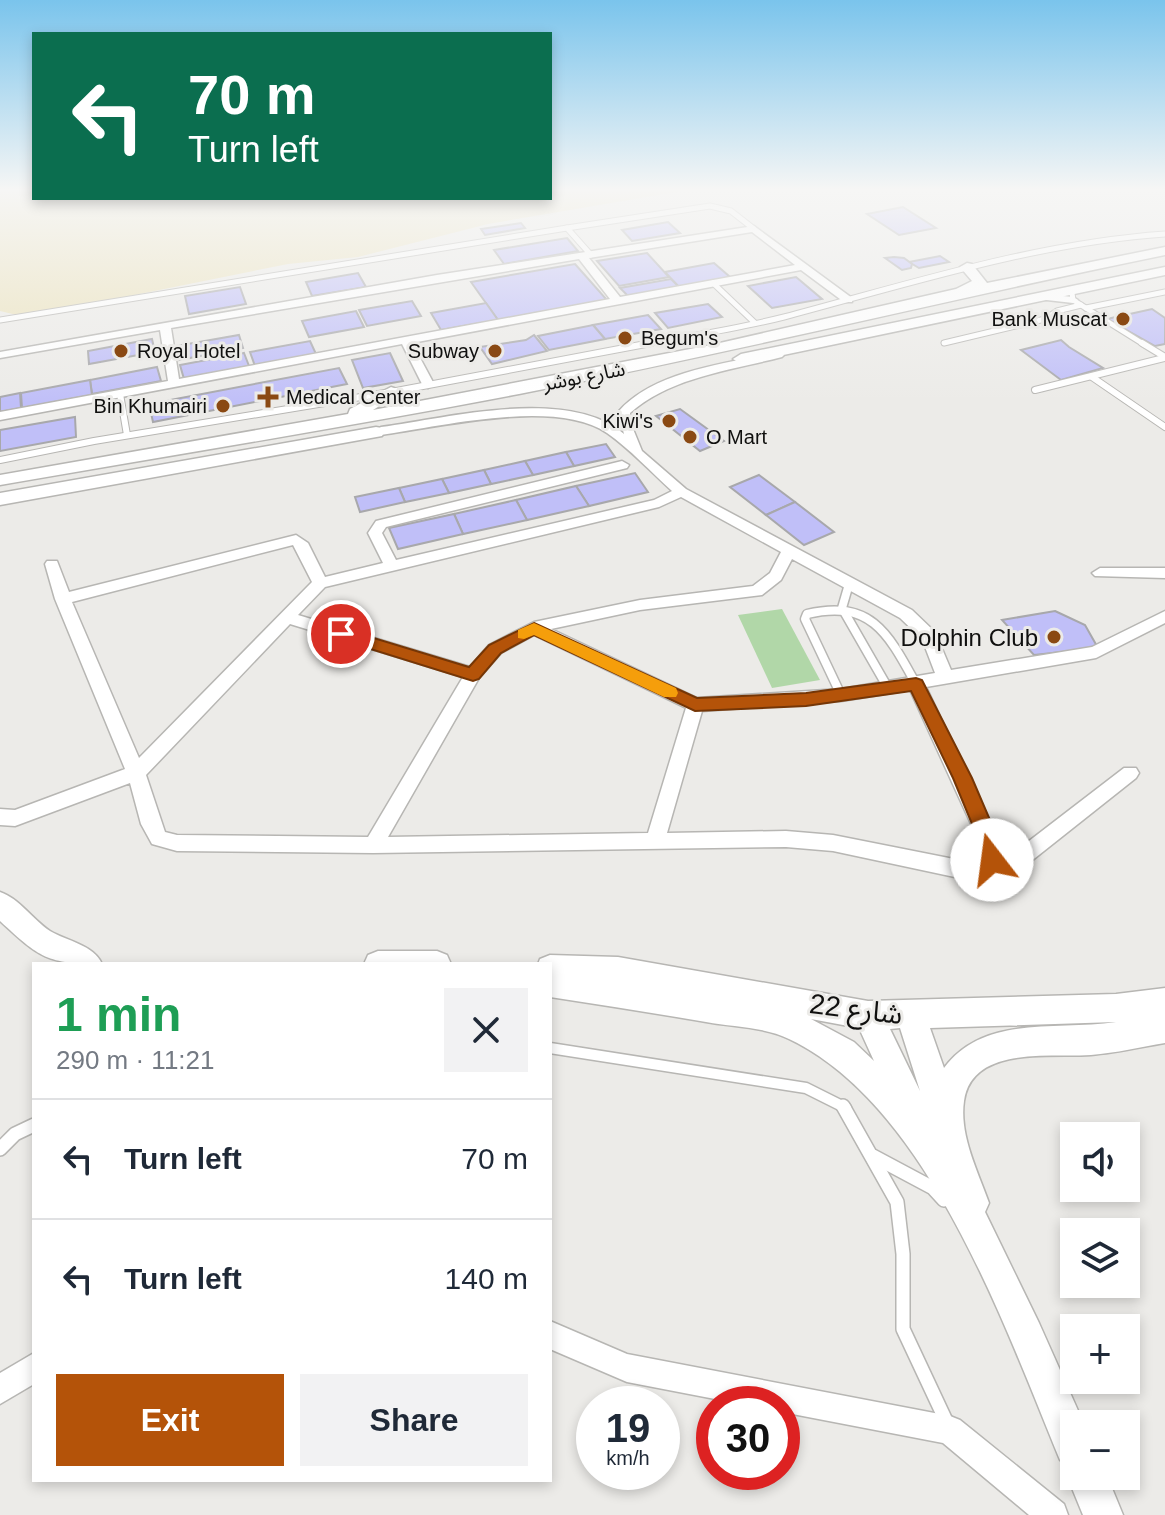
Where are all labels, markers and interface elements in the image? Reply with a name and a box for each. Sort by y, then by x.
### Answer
text: 70 m [188,63,316,126]
icon: left [56,64,160,168]
text: Turn left [188,129,319,170]
place label: Bank Muscat [991,308,1107,330]
marker: Bank Muscat [1114,310,1132,328]
place label: Begum's [641,327,718,349]
marker: Begum's [616,329,634,347]
place label: Royal Hotel [137,340,240,362]
place label: Subway [408,340,479,362]
marker: Royal Hotel [112,342,130,360]
marker: Subway [486,342,504,360]
street label: شارع بوشر [540,357,628,399]
marker: Medical Center [257,386,279,408]
place label: Medical Center [286,386,421,408]
place label: Bin Khumairi [94,395,207,417]
marker: Bin Khumairi [214,397,232,415]
place label: Kiwi's [603,410,653,432]
marker: Kiwi's [660,412,678,430]
place label: O Mart [706,426,768,448]
marker: O Mart [681,428,699,446]
pin [307,600,375,668]
icon: arrive [319,612,363,656]
place label: Dolphin Club [901,624,1038,651]
marker: Dolphin Club [1045,628,1063,646]
position arrow [950,818,1034,902]
text: 1 min [56,988,181,1041]
button: close [444,988,528,1072]
street label: شارع 22 [807,988,904,1035]
text: 290 m · 11:21 [56,1045,215,1075]
map controls [1060,1122,1140,1490]
button: sound [1060,1122,1140,1202]
icon: left [56,1137,100,1181]
text: Turn left [124,1142,242,1175]
text: 70 m [461,1142,528,1175]
button: layers [1060,1218,1140,1298]
icon: left [56,1257,100,1301]
text: Turn left [124,1262,242,1295]
text: 140 m [445,1262,528,1295]
button: + [1060,1314,1140,1394]
button: Exit [56,1374,284,1466]
button: Share [300,1374,528,1466]
speed limit sign: 30 [696,1386,800,1490]
text: 19 [606,1406,650,1450]
button: − [1060,1410,1140,1490]
text: km/h [606,1447,650,1469]

